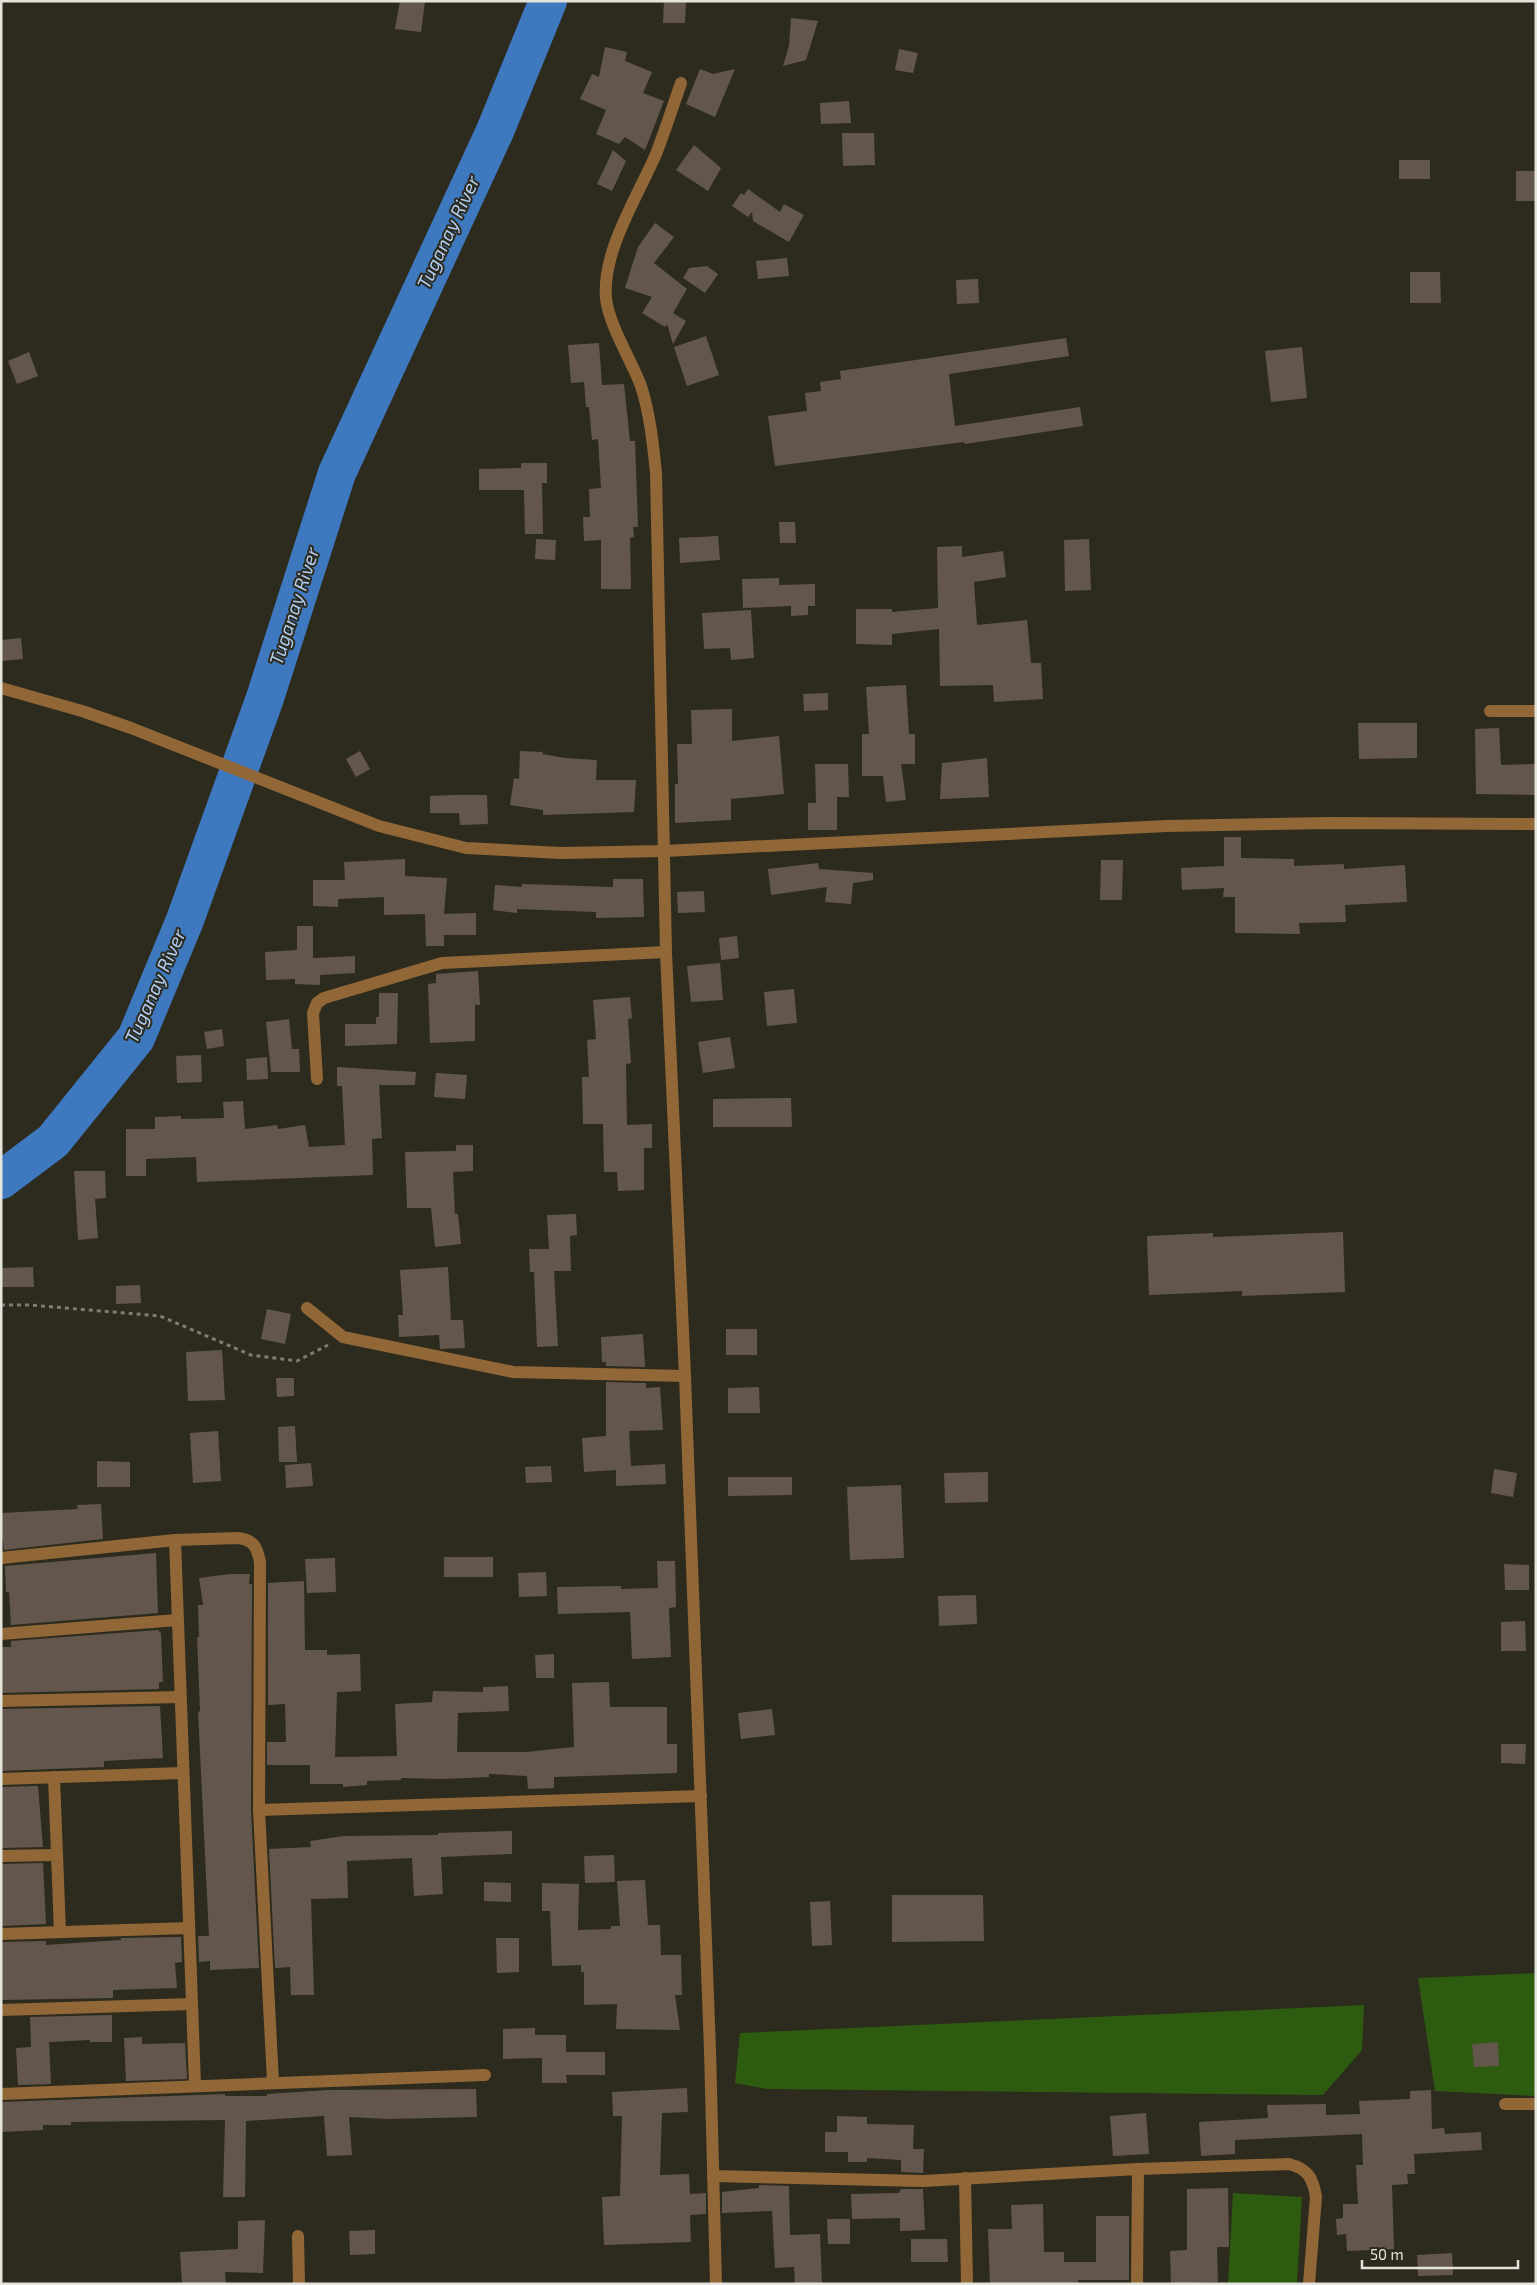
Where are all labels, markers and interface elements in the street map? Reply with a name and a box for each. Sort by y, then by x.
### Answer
water label: Tuganay River [411,171,485,293]
water label: Tuganay River [264,544,324,668]
water label: Tuganay River [119,925,191,1047]
scale bar [1362,2238,1518,2270]
text: 50 m [1370,2245,1404,2263]

